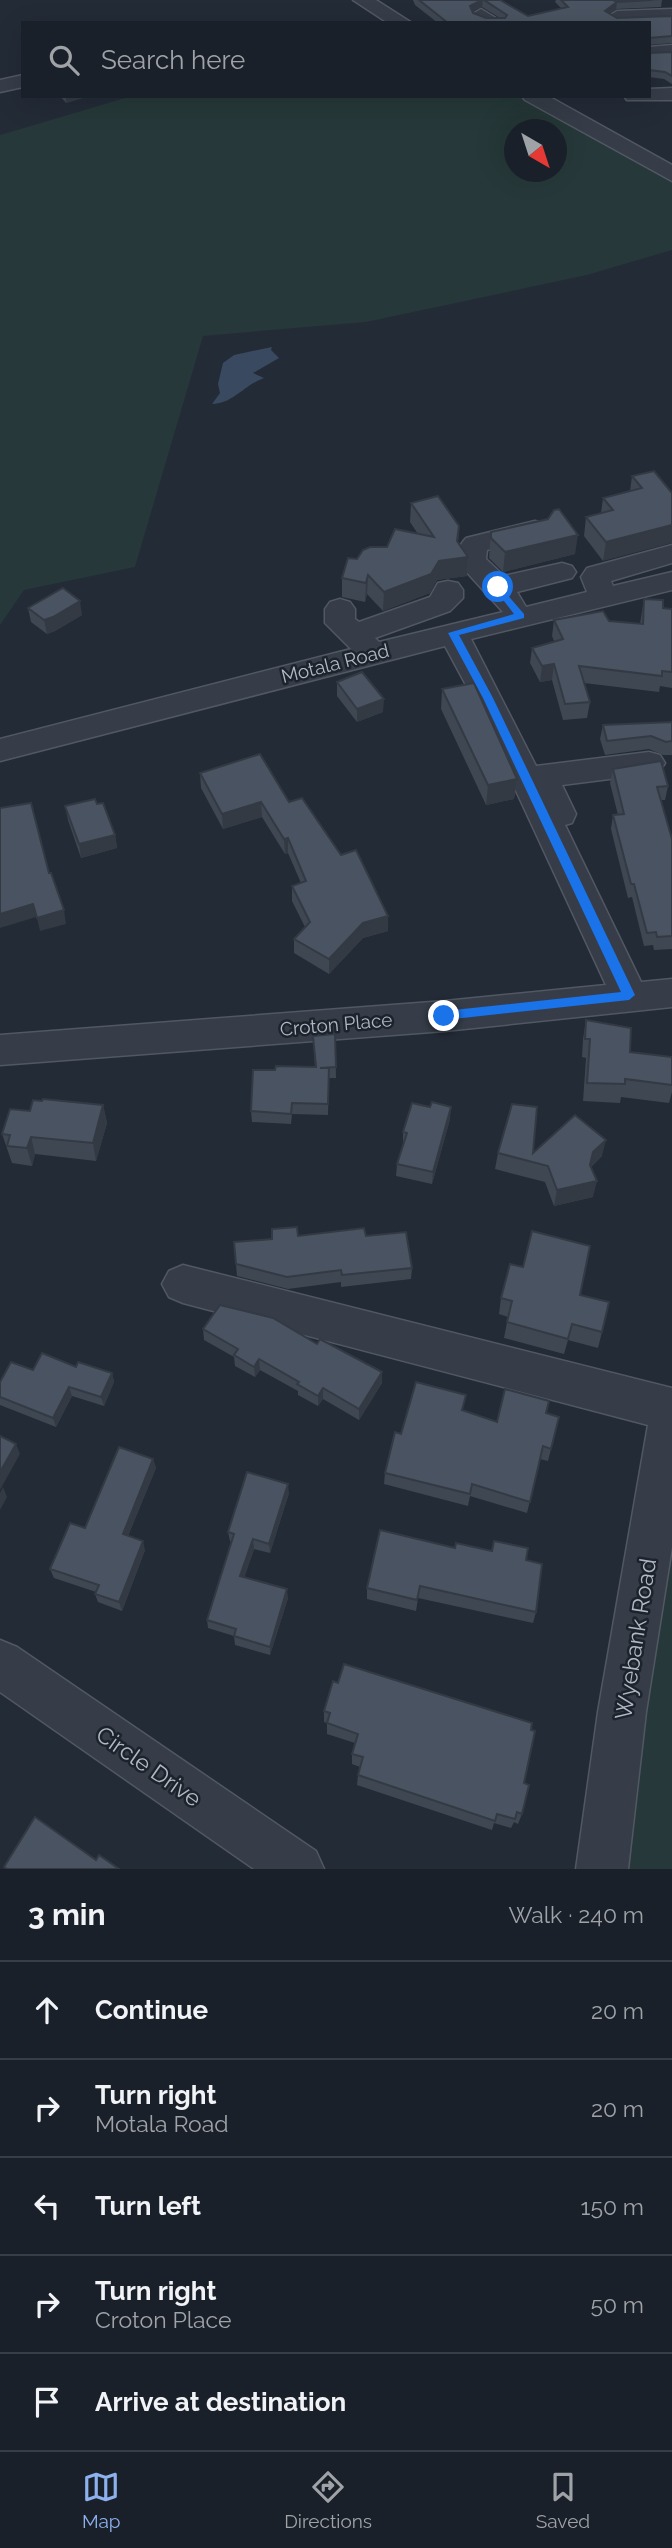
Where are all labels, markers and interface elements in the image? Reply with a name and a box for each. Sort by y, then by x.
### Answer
search box [21,21,651,98]
icon: search [45,41,83,79]
text: Search here [101,45,245,75]
north arrow [504,119,567,182]
route start [482,571,513,602]
street label: Motala Road [279,639,391,687]
route end [428,1000,459,1031]
street label: Croton Place [279,1008,393,1040]
street label: Wyebank Road [609,1557,661,1721]
street label: Circle Drive [91,1720,207,1812]
text: 3 min [28,1897,106,1932]
text: Walk · 240 m [508,1901,644,1928]
icon: ahead [28,1991,66,2029]
text: Continue [95,1995,208,2025]
text: 20 m [591,1997,644,2024]
text: Turn right [95,2080,216,2110]
icon: right [28,2089,66,2127]
text: 20 m [591,2095,644,2122]
text: Motala Road [95,2110,229,2137]
icon: left [28,2187,66,2225]
text: Turn left [95,2191,201,2221]
text: 150 m [581,2193,644,2220]
text: Turn right [95,2276,216,2306]
icon: right [28,2285,66,2323]
text: 50 m [590,2291,644,2318]
text: Croton Place [95,2306,232,2333]
icon: arrive [28,2383,66,2421]
text: Arrive at destination [95,2387,346,2417]
tab: Map [82,2468,121,2532]
tab: Directions [284,2468,372,2532]
tab: Saved [536,2468,590,2532]

